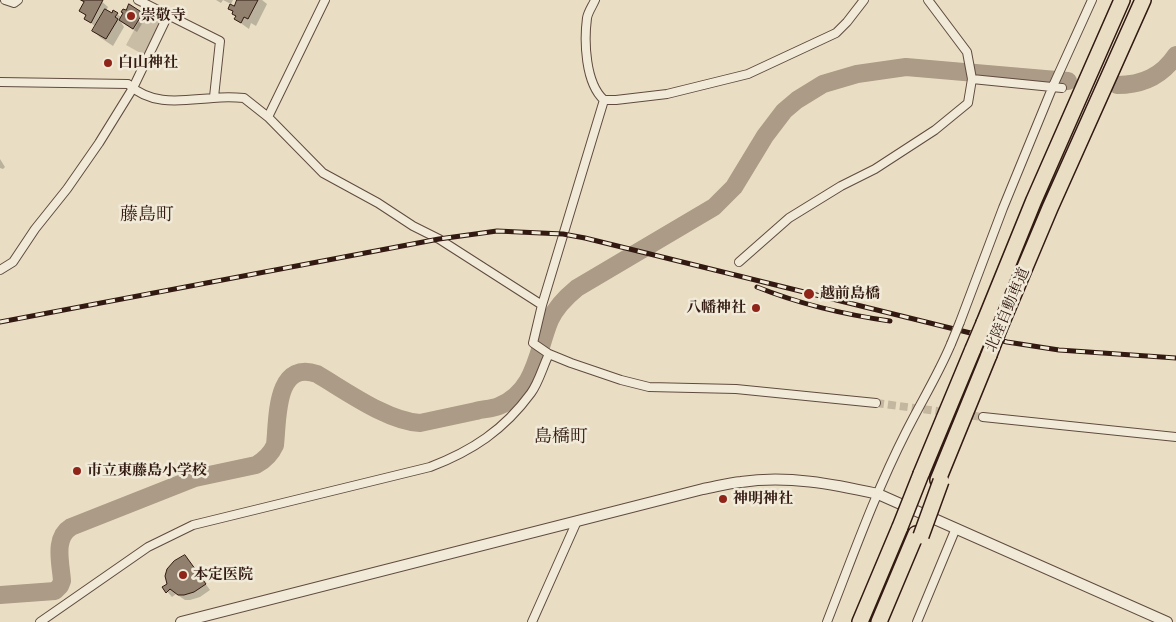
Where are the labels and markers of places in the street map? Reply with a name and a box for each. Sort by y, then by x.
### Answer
place label: 崇敬寺 [141,7,186,25]
marker: 崇敬寺 [125,10,137,22]
place label: 白山神社 [118,54,178,72]
marker: 白山神社 [102,57,114,69]
place label: 越前島橋 [820,285,880,303]
marker: 越前島橋 [802,287,816,301]
place label: 八幡神社 [686,299,746,317]
marker: 八幡神社 [750,302,762,314]
place label: 市立東藤島小学校 [87,462,207,480]
marker: 市立東藤島小学校 [71,465,83,477]
place label: 神明神社 [733,490,793,508]
marker: 神明神社 [717,493,729,505]
place label: 本定医院 [193,566,253,584]
marker: 本定医院 [177,569,189,581]

